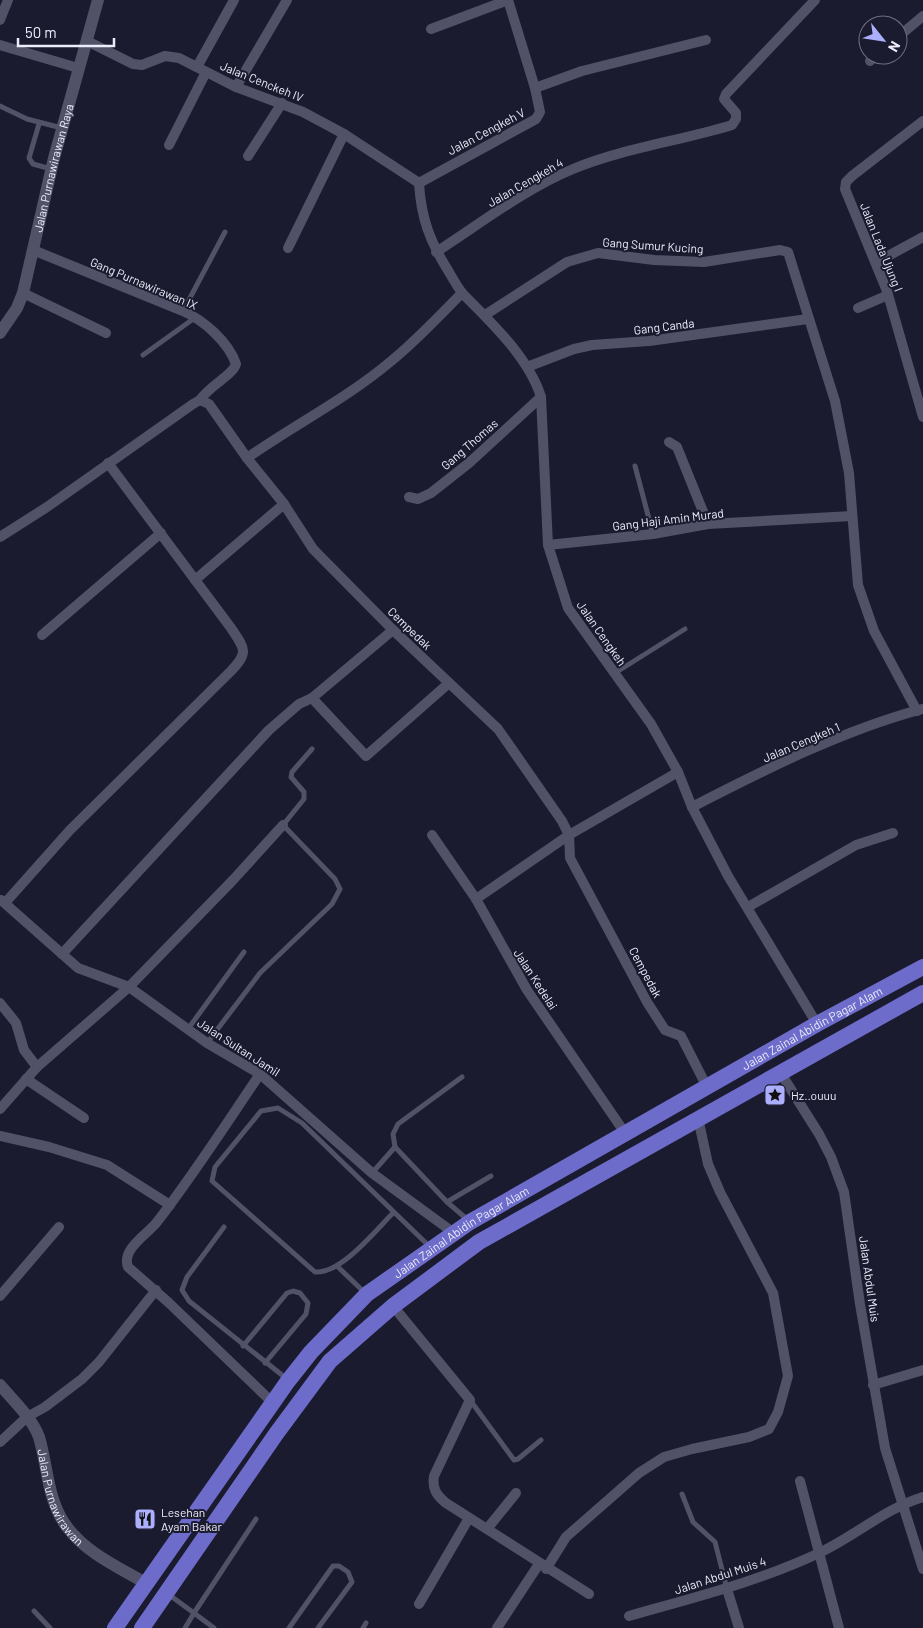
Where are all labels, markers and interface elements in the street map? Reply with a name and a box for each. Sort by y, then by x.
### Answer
scale bar [18,15,114,47]
north arrow [858,15,908,65]
text: 50 m [25,23,57,41]
text: N [885,38,904,55]
street label: Jalan Cenckeh IV [218,58,306,104]
street label: Jalan Purnawirawan Raya [30,102,76,234]
street label: Jalan Cengkeh V [445,105,527,157]
street label: Jalan Cengkeh 4 [485,155,565,209]
street label: Jalan Lada Ujung I [858,201,906,293]
street label: Gang Sumur Kucing [602,234,704,256]
street label: Gang Purnawirawan IX [88,254,200,312]
street label: Gang Canda [633,315,695,337]
street label: Gang Thomas [438,416,500,472]
street label: Gang Haji Amin Murad [611,505,725,533]
street label: Jalan Cengkeh [574,598,630,668]
street label: Cempedak [385,604,435,652]
street label: Jalan Cengkeh 1 [760,719,842,765]
street label: Cempedak [627,944,665,1000]
street label: Jalan Kedelai [511,946,561,1012]
street label: Jalan Zainal Abidin Pagar Alam [739,983,885,1073]
street label: Jalan Sultan Jamil [195,1015,283,1079]
place icon: Hz..ouuu [763,1083,787,1107]
place label: Hz..ouuu [791,1088,836,1102]
street label: Jalan Zainal Abidin Pagar Alam [390,1183,531,1281]
street label: Jalan Abdul Muis [857,1235,883,1323]
street label: Jalan Purnawirawan [35,1447,87,1548]
place label: Lesehan Ayam Bakar [161,1505,222,1533]
restaurant icon: Lesehan Ayam Bakar [133,1507,157,1531]
street label: Jalan Abdul Muis 4 [672,1554,768,1596]

